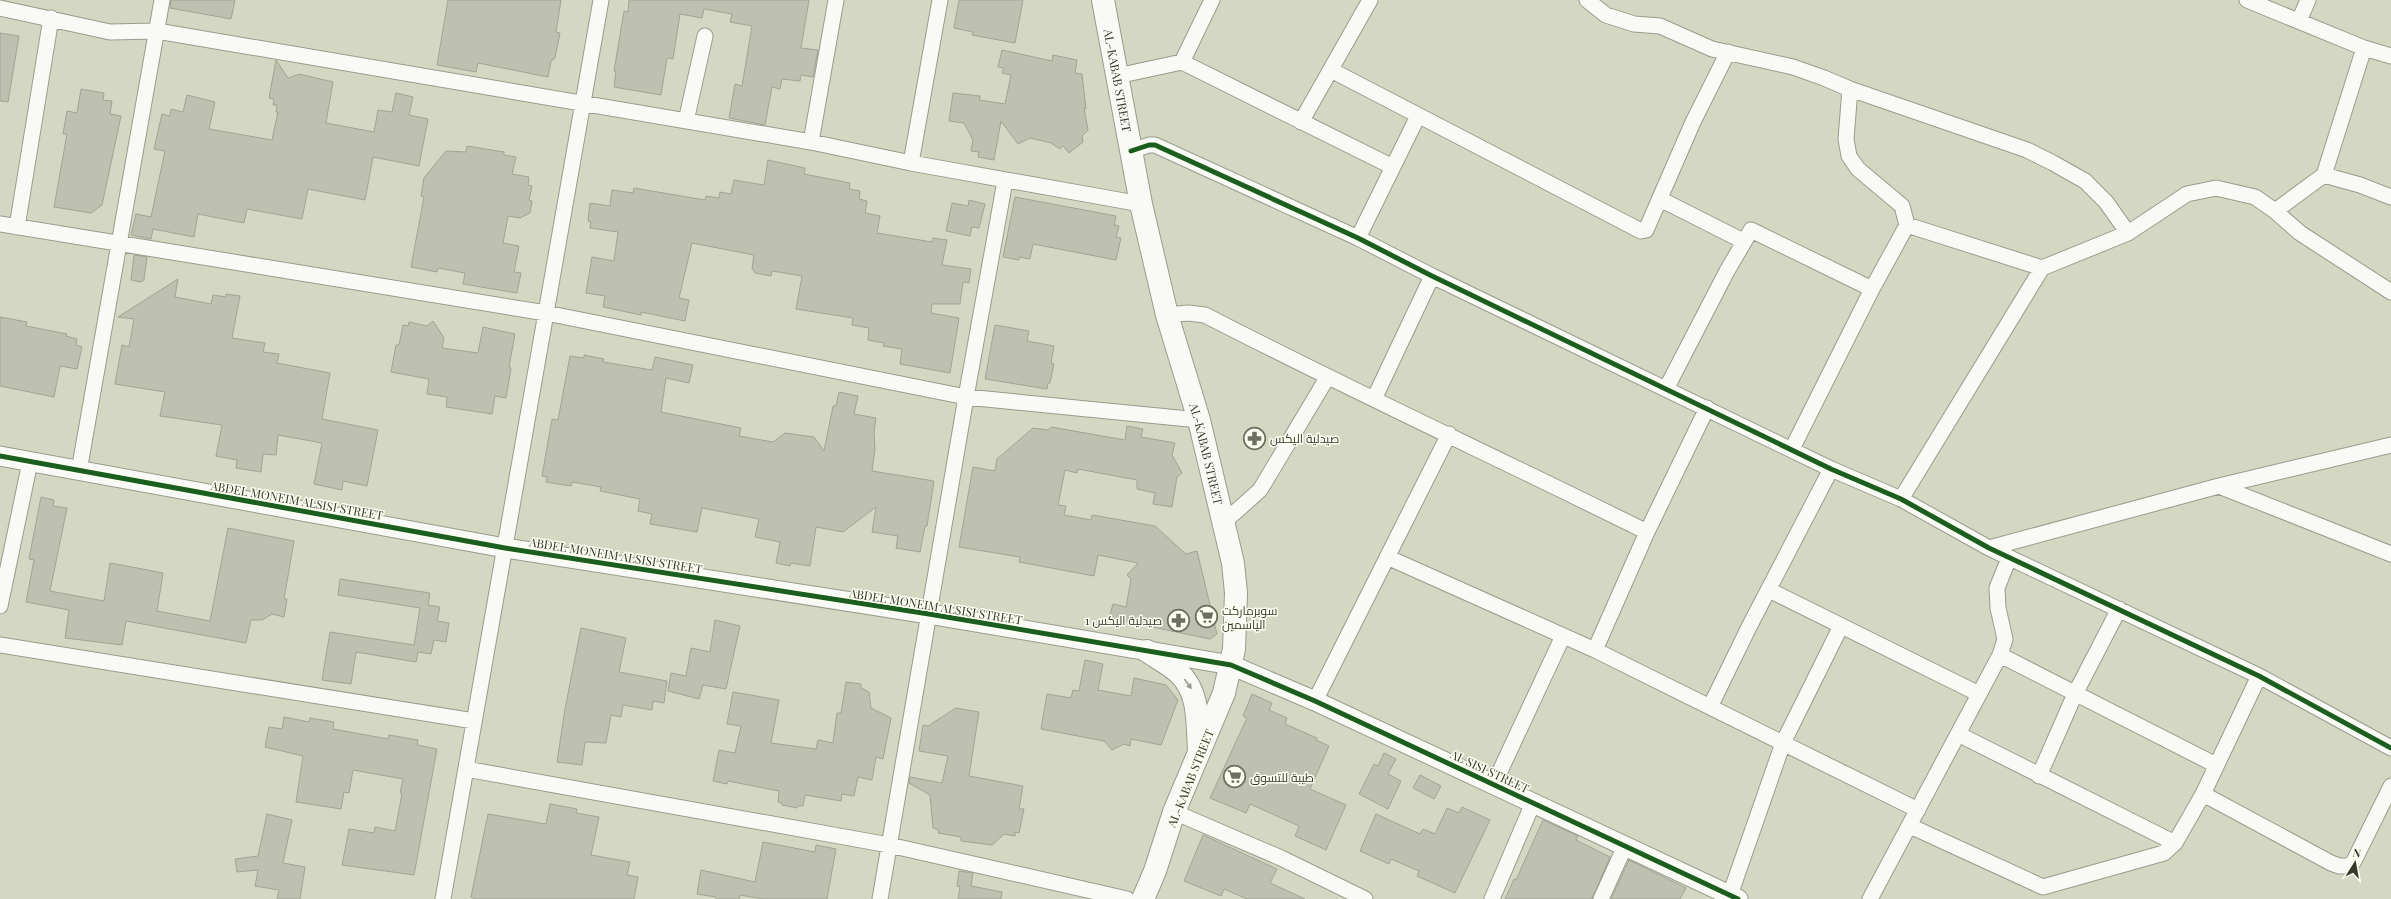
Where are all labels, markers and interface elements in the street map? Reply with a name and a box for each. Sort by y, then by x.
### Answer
street label: AL-KABAB STREET [1100,27,1136,134]
street label: AL-KABAB STREET [1186,400,1227,507]
pharmacy icon: صيدلية اليكس [1241,425,1267,451]
place label: صيدلية اليكس [1270,430,1339,446]
street label: ABDEL MONEIM ALSISI STREET [209,477,385,523]
street label: ABDEL MONEIM ALSISI STREET [527,533,704,577]
street label: ABDEL MONEIM ALSISI STREET [847,584,1024,628]
place label: سوبرماركت الياسمين [1222,602,1277,632]
supermarket icon: سوبرماركت الياسمين [1194,604,1220,630]
pharmacy icon: صيدلية اليكس 1 [1165,607,1191,633]
place label: صيدلية اليكس 1 [1085,612,1162,628]
one-way arrow [1184,679,1192,689]
street label: AL-KABAB STREET [1163,726,1217,830]
street label: AL SISI STREET [1447,745,1532,796]
supermarket icon: طيبة للتسوق [1221,764,1247,790]
place label: طيبة للتسوق [1250,769,1314,785]
north arrow [2335,843,2375,883]
text: N [2352,845,2362,861]

